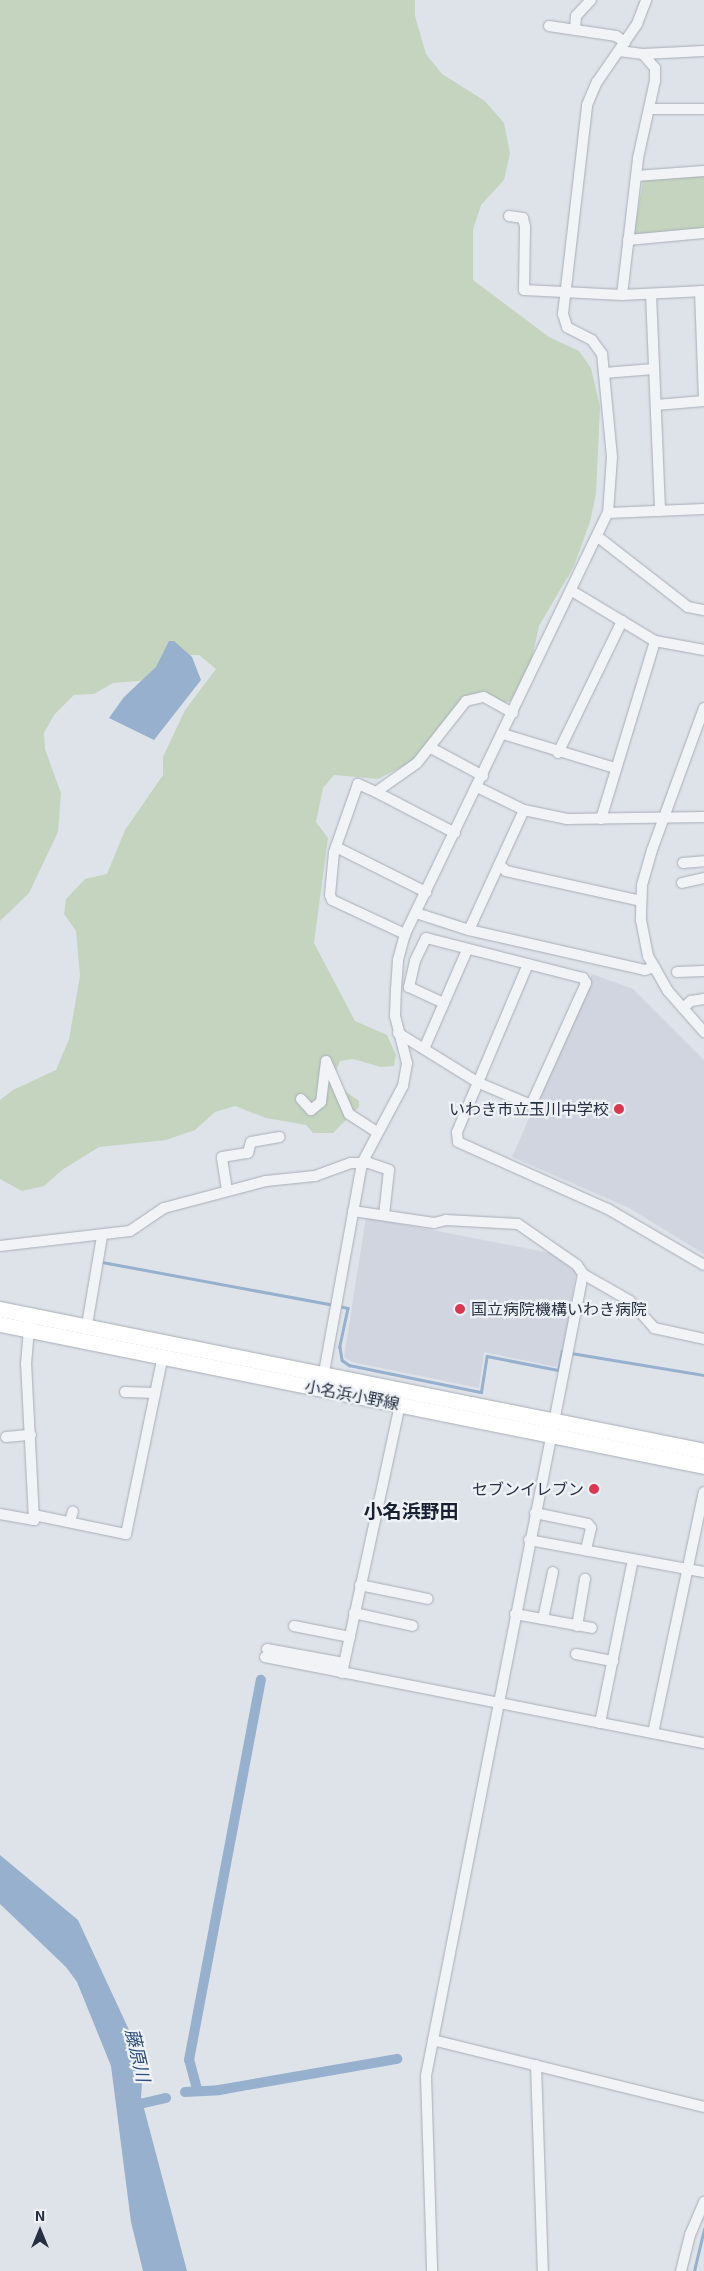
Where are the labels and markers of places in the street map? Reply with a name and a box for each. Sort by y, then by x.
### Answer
place label: いわき市立玉川中学校 [449,1099,609,1119]
marker: いわき市立玉川中学校 [613,1103,625,1115]
place label: 国立病院機構いわき病院 [471,1299,647,1319]
marker: 国立病院機構いわき病院 [453,1302,467,1316]
place label: セブンイレブン [472,1479,584,1499]
marker: セブンイレブン [588,1483,600,1495]

